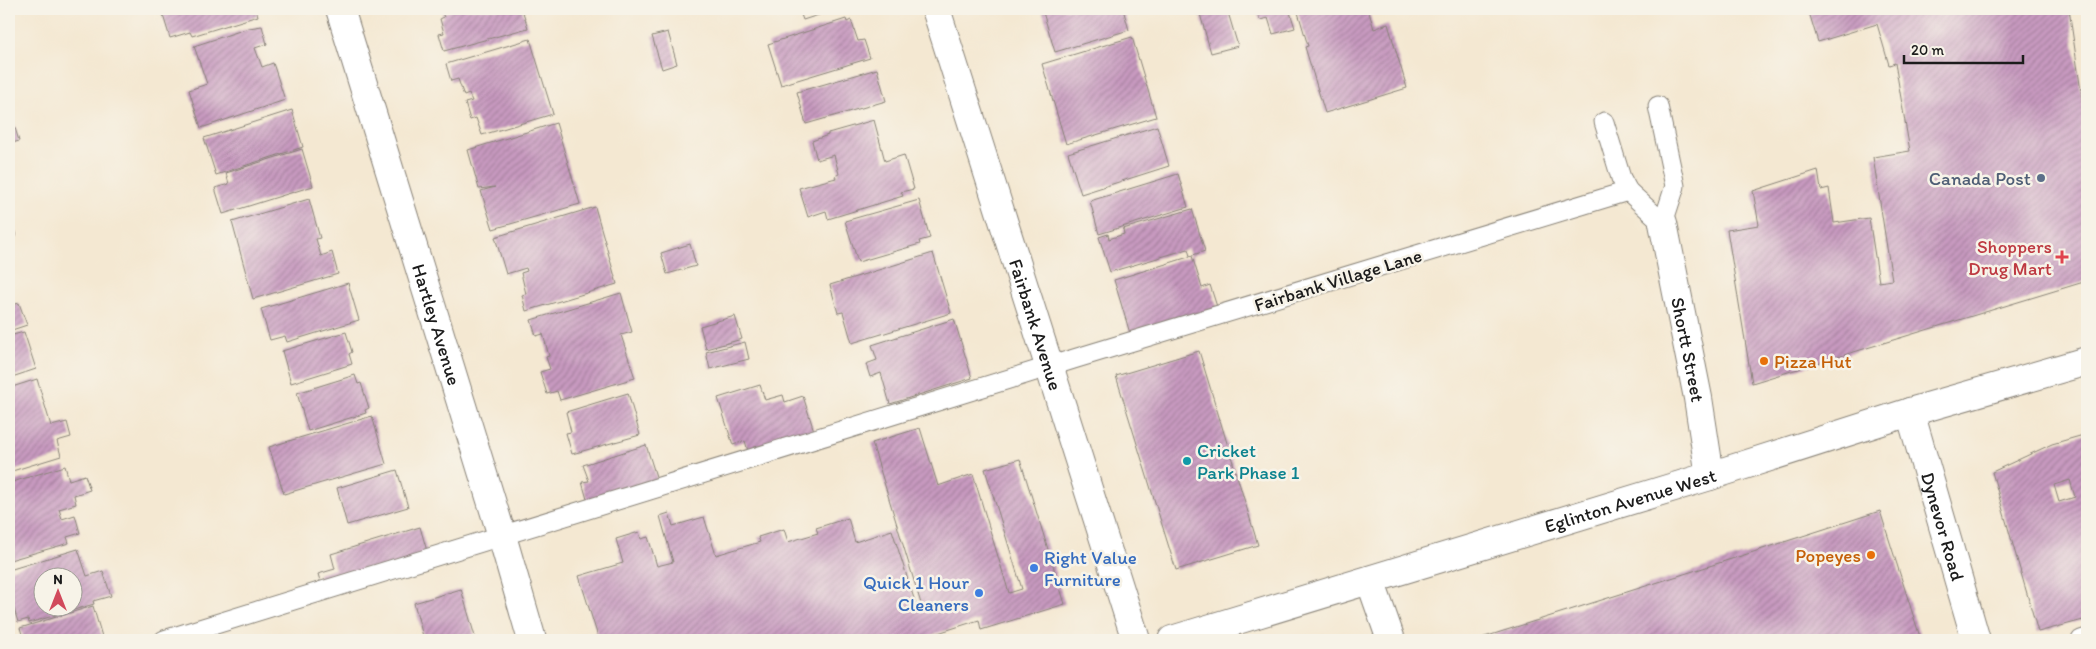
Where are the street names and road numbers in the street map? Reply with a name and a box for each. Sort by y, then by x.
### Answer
street label: Fairbank Village Lane [1251,244,1425,316]
street label: Fairbank Avenue [1004,256,1068,393]
street label: Hartley Avenue [407,261,466,388]
street label: Shortt Street [1667,295,1710,403]
street label: Eglinton Avenue West [1542,463,1719,537]
street label: Dynevor Road [1916,469,1970,583]

